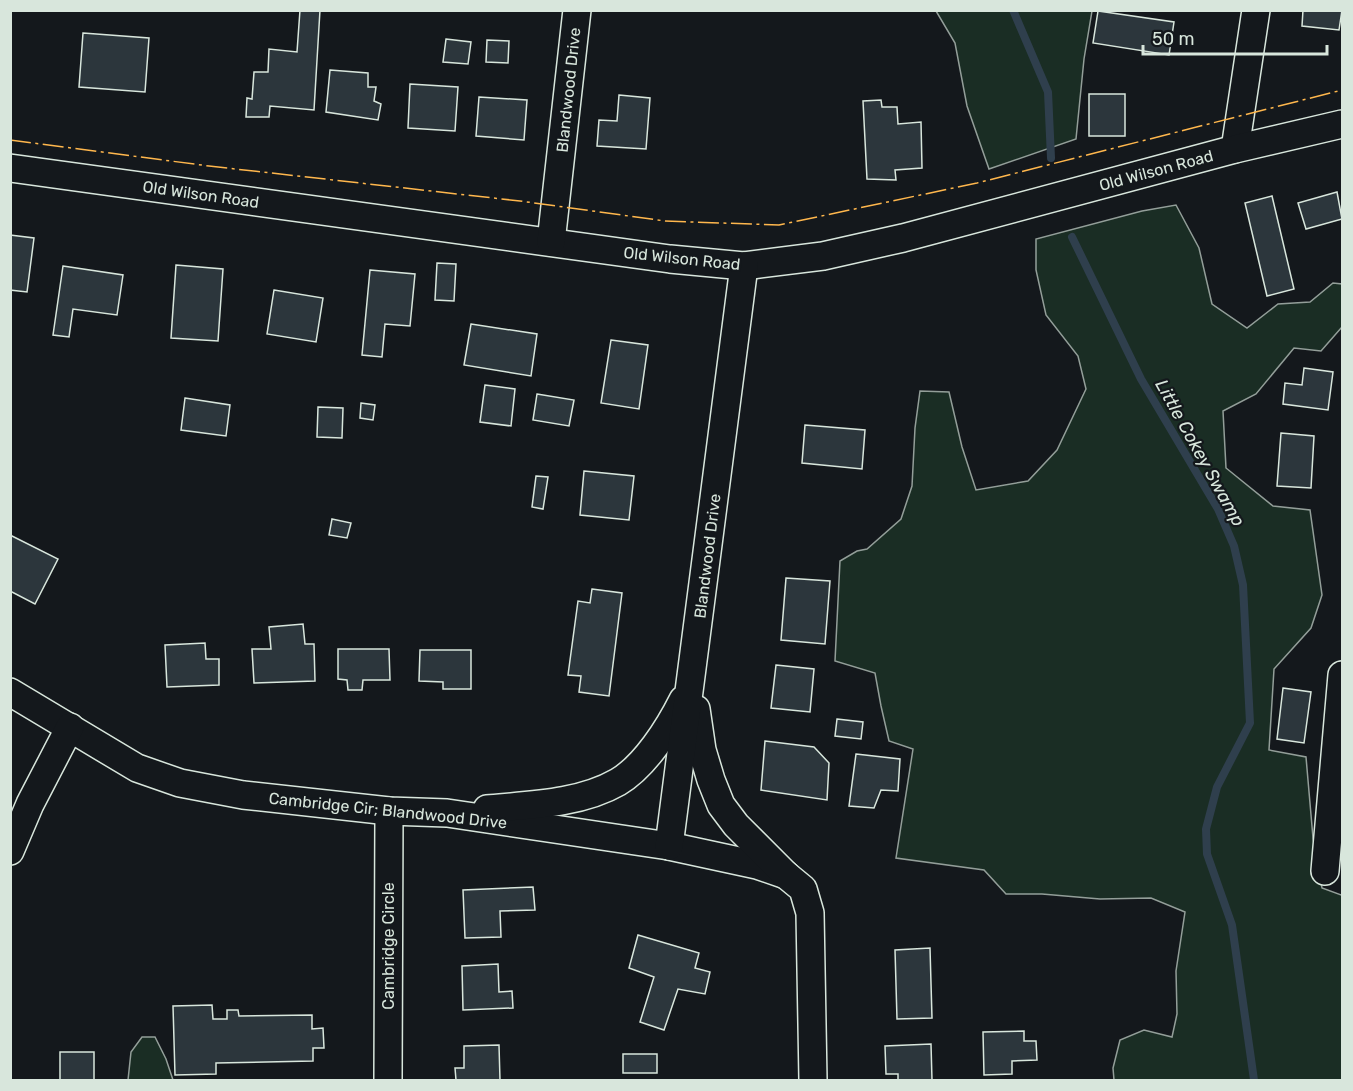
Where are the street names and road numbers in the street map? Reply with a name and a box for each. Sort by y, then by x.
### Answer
street label: Blandwood Drive [552,27,585,153]
street label: Old Wilson Road [1097,146,1215,195]
street label: Old Wilson Road [141,177,260,212]
street label: Old Wilson Road [623,243,741,274]
street label: Blandwood Drive [690,493,725,620]
street label: Cambridge Cir; Blandwood Drive [268,789,508,832]
street label: Cambridge Circle [379,882,398,1010]

